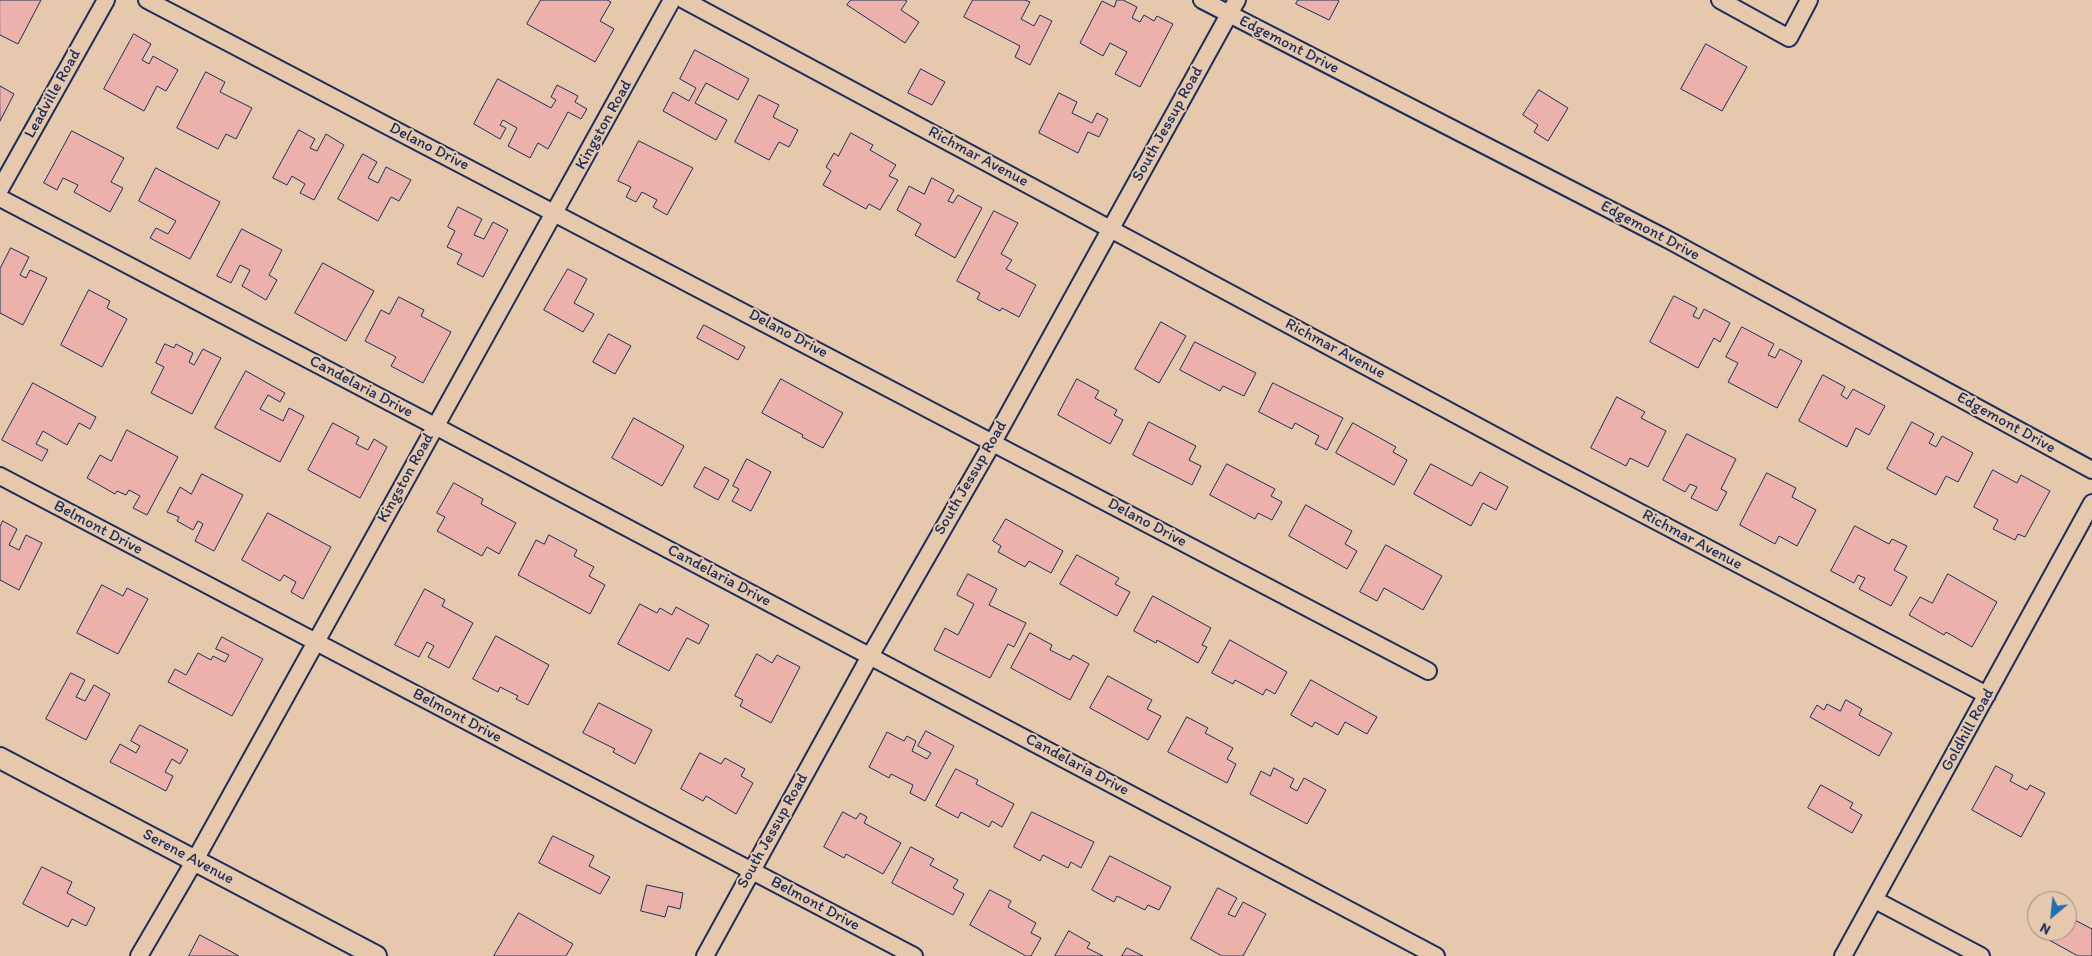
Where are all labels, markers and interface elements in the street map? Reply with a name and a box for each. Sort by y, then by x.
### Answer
street label: Edgemont Drive [1236,12,1342,78]
street label: Leadville Road [21,46,85,142]
street label: South Jessup Road [1128,63,1208,185]
street label: Kingston Road [572,77,636,173]
street label: Delano Drive [386,119,472,175]
street label: Richmar Avenue [925,123,1031,191]
street label: Edgemont Drive [1597,197,1703,265]
street label: Delano Drive [745,305,831,363]
street label: Richmar Avenue [1282,315,1388,383]
street label: Candelaria Drive [306,352,416,422]
street label: Edgemont Drive [1953,388,2059,458]
street label: South Jessup Road [931,417,1011,539]
street label: Kingston Road [374,430,438,526]
street label: Delano Drive [1104,494,1190,552]
street label: Belmont Drive [50,496,146,560]
street label: Richmar Avenue [1639,506,1745,574]
street label: Candelaria Drive [664,541,774,611]
street label: Belmont Drive [409,684,505,748]
street label: Goldhill Road [1937,685,1999,775]
street label: Candelaria Drive [1022,730,1132,800]
street label: South Jessup Road [733,770,813,892]
street label: Serene Avenue [139,825,237,889]
street label: Belmont Drive [767,872,863,936]
north arrow [2027,891,2077,941]
text: N [2037,919,2053,939]

